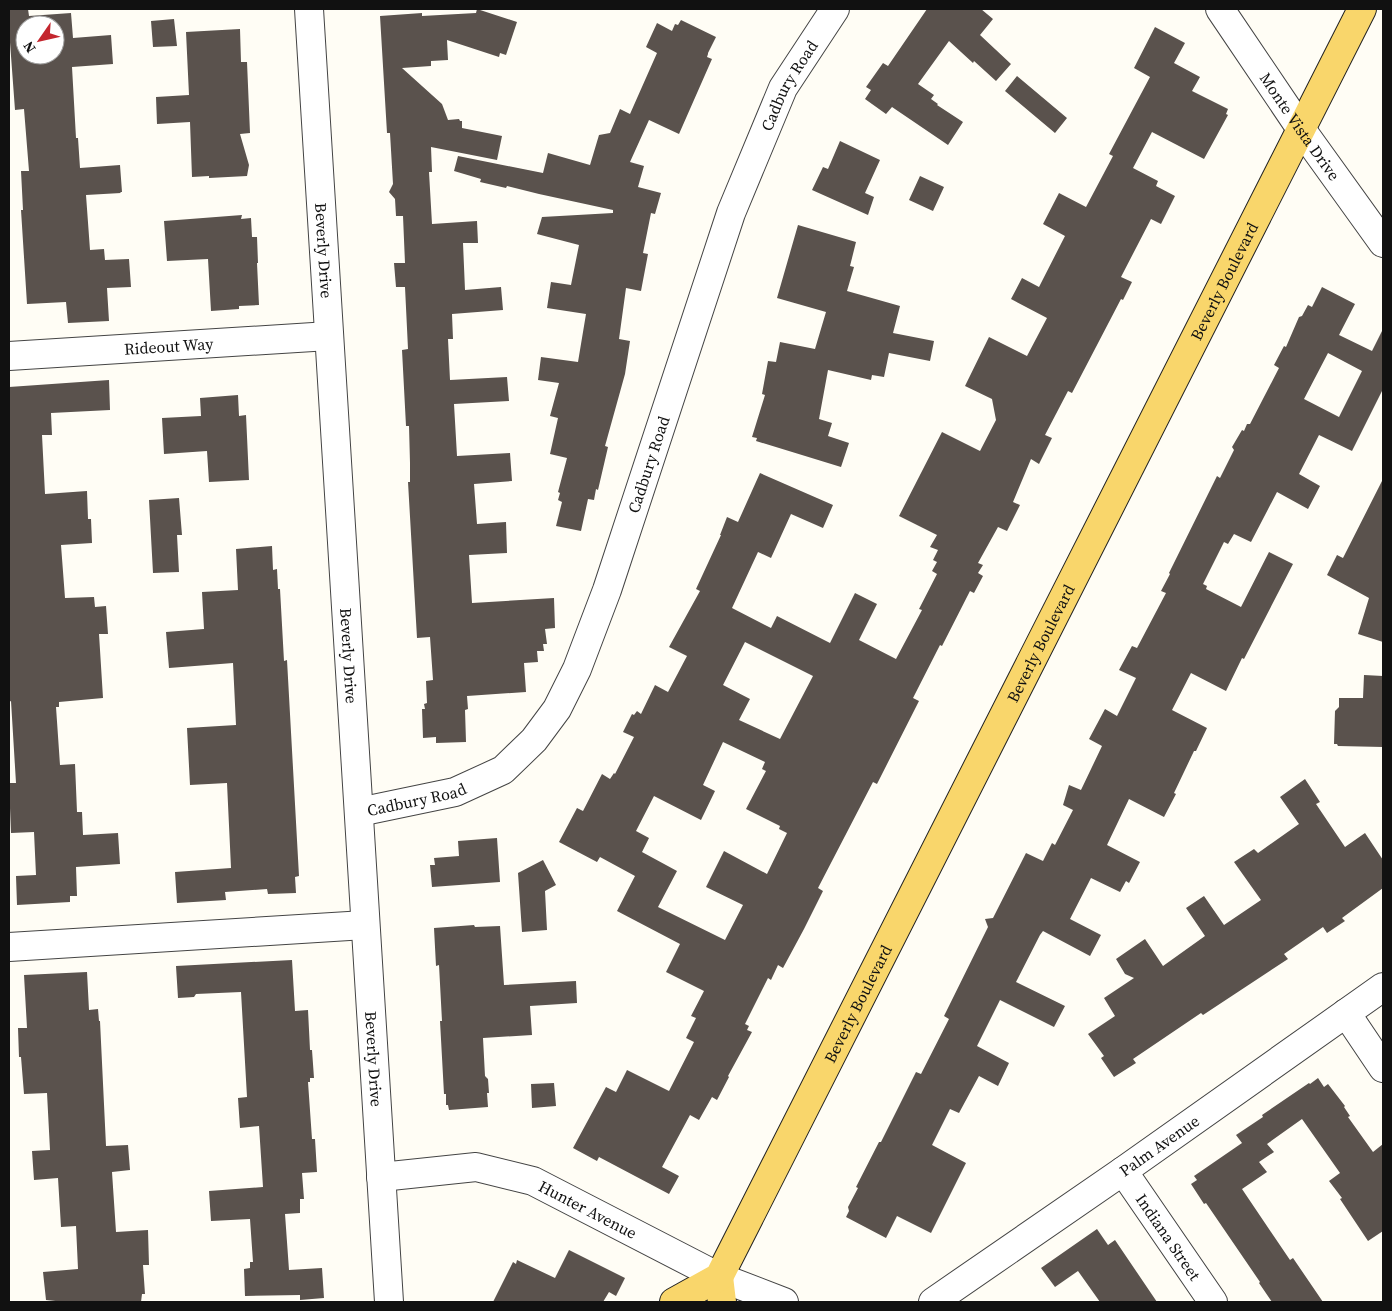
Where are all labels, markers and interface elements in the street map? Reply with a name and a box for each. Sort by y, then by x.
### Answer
north arrow [15,15,65,65]
street label: Cadbury Road [755,36,823,134]
text: N [18,37,40,57]
street label: Monte Vista Drive [1255,68,1345,185]
street label: Beverly Drive [310,202,338,299]
street label: Beverly Boulevard [1185,218,1263,344]
street label: Rideout Way [123,332,215,360]
street label: Cadbury Road [622,413,675,516]
street label: Beverly Boulevard [1001,581,1079,706]
street label: Beverly Drive [335,607,363,704]
street label: Cadbury Road [365,777,470,821]
street label: Beverly Boulevard [819,941,897,1066]
street label: Beverly Drive [360,1011,388,1107]
street label: Palm Avenue [1115,1110,1203,1181]
street label: Hunter Avenue [535,1175,641,1244]
street label: Indiana Street [1131,1189,1206,1285]

